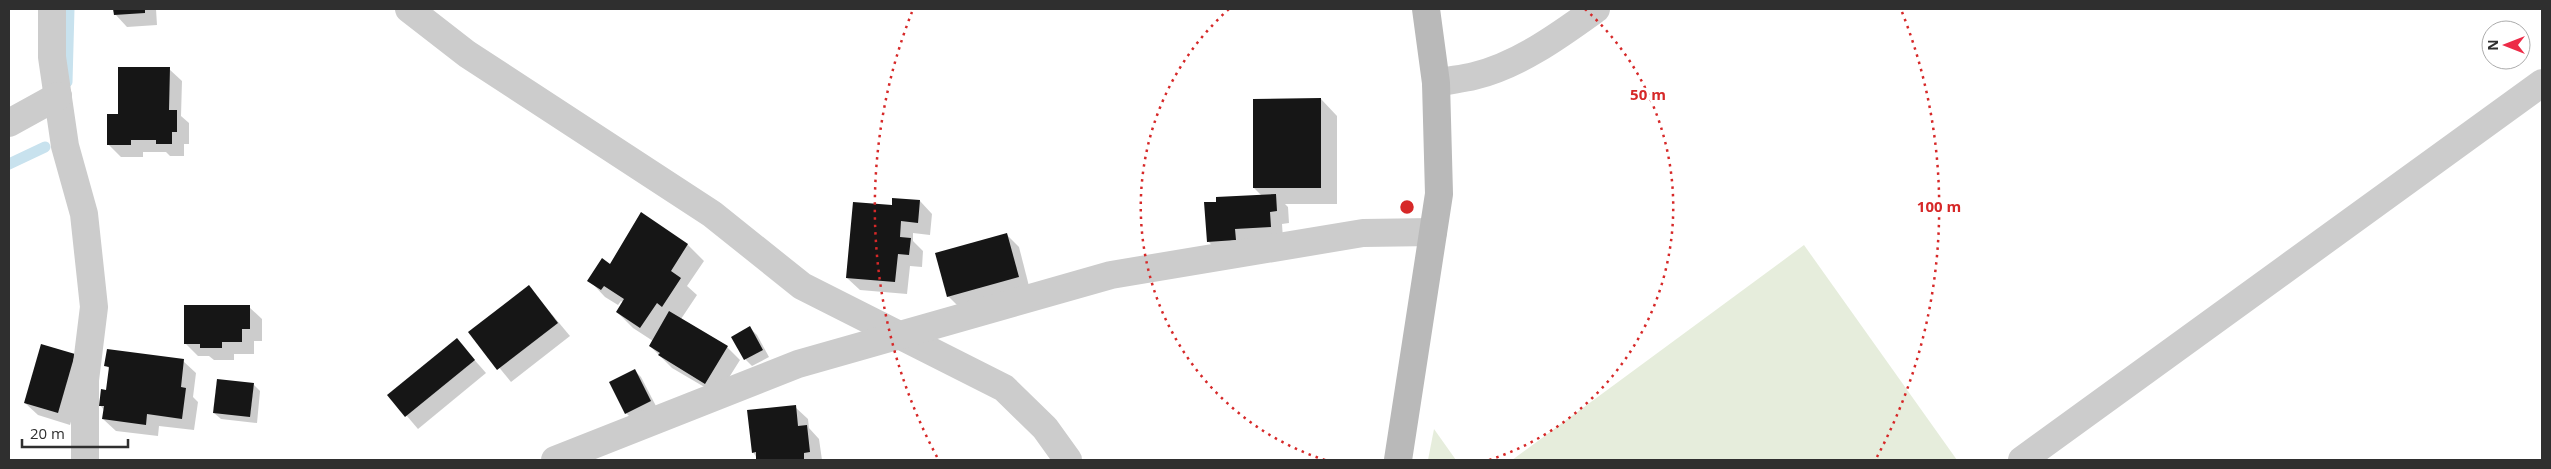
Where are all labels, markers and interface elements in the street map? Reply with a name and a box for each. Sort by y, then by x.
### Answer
north arrow [2481,20,2531,70]
text: N [2483,39,2502,51]
text: 50 m [1630,84,1666,104]
text: 100 m [1917,196,1961,216]
centre of rings [1398,198,1416,216]
scale bar [22,416,129,448]
text: 20 m [30,423,65,443]

